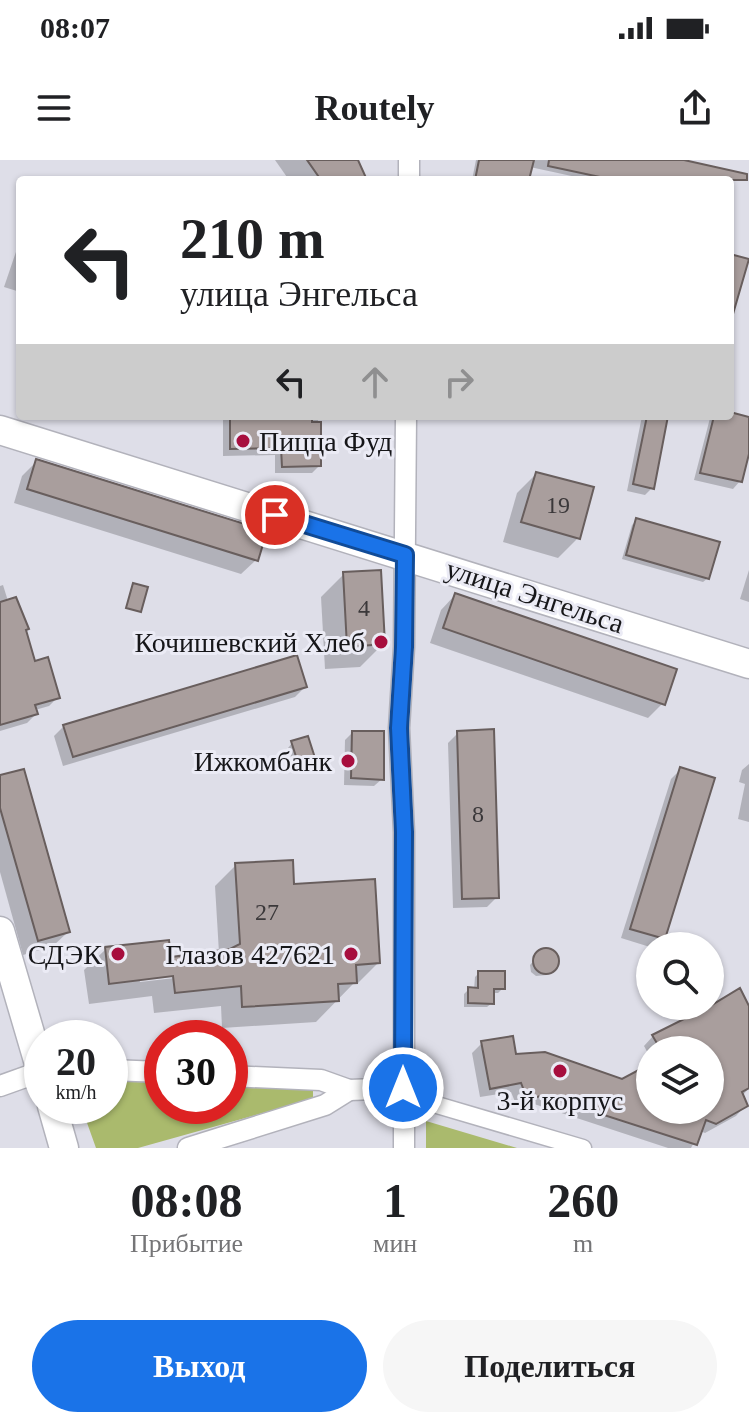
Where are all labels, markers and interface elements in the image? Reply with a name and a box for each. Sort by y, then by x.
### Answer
text: 08:07 [40,11,110,44]
icon: menu [32,86,76,130]
icon: share [673,86,717,130]
text: Routely [315,88,435,128]
icon: left [48,208,152,312]
text: 210 m [180,208,325,270]
text: улица Энгельса [180,274,418,314]
icon: left [269,360,313,404]
icon: ahead [353,360,397,404]
icon: right [437,360,481,404]
place label: Пицца Фуд [259,426,392,457]
marker: Пицца Фуд [234,432,252,450]
pin [241,481,309,549]
house number: 19 [546,492,570,518]
icon: arrive [253,493,297,537]
street label: улица Энгельса [442,553,628,640]
house number: 4 [358,595,370,621]
place label: Кочишевский Хлеб [134,627,365,658]
marker: Кочишевский Хлеб [372,633,390,651]
place label: Ижкомбанк [194,746,332,777]
marker: Ижкомбанк [339,752,357,770]
house number: 8 [472,801,484,827]
house number: 27 [255,899,279,925]
map controls [636,932,724,1124]
button: search [636,932,724,1020]
place label: СДЭК [28,939,102,970]
place label: Глазов 427621 [165,939,335,970]
marker: СДЭК [109,945,127,963]
marker: Глазов 427621 [342,945,360,963]
speed limit sign: 30 [144,1020,248,1124]
button: layers [636,1036,724,1124]
text: 20 [56,1039,96,1084]
position arrow [361,1046,445,1130]
marker: 3-й корпус [551,1062,569,1080]
text: km/h [55,1081,97,1103]
place label: 3-й корпус [497,1085,623,1116]
text: 08:08 [130,1174,242,1227]
text: 1 [383,1174,407,1227]
text: 260 [547,1174,619,1227]
text: Прибытие [130,1229,243,1258]
text: мин [373,1229,417,1258]
text: m [573,1229,593,1258]
button: Выход [32,1320,367,1412]
button: Поделиться [383,1320,717,1412]

